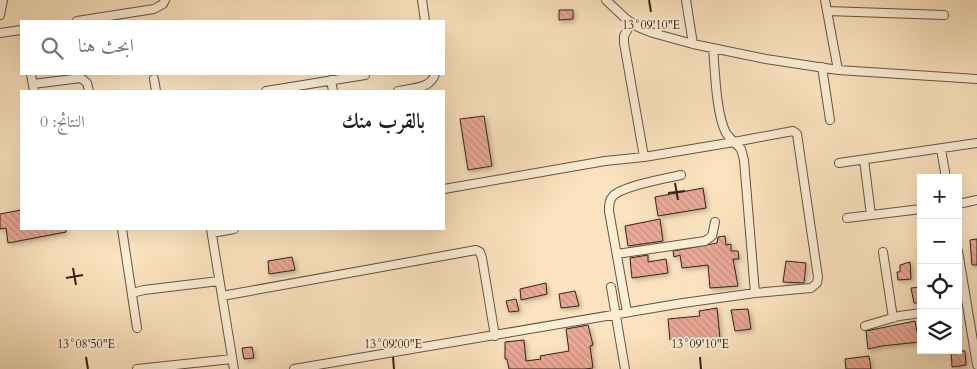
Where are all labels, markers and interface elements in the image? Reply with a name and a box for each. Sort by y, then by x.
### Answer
text: 13°09'10"E [622,17,680,33]
search box [20,20,445,75]
text: ابحث هنا [78,33,134,59]
icon: search [38,34,66,62]
text: بالقرب منك [342,107,425,136]
text: النتائج: 0 [40,111,85,133]
map controls [917,174,962,354]
button: + [917,174,962,219]
button: − [917,219,962,264]
button: locate [917,264,962,309]
button: layers [917,309,962,354]
text: 13°08'50"E [57,336,115,352]
text: 13°09'00"E [364,336,422,352]
text: 13°09'10"E [671,336,729,352]

